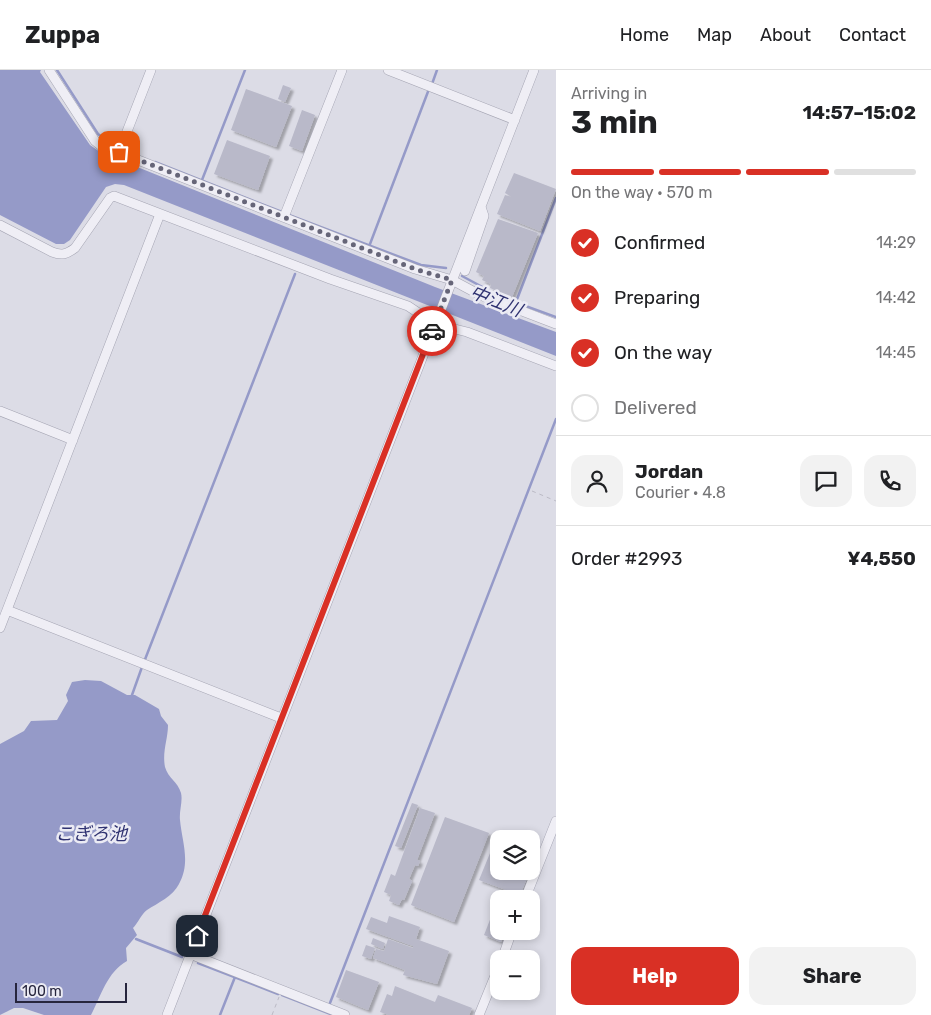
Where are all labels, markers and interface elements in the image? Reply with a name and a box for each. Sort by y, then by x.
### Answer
text: Zuppa [25,21,100,49]
text: Home [620,24,669,46]
text: Map [697,24,732,46]
text: About [760,24,811,46]
text: Contact [839,24,906,46]
text: Arriving in [571,84,647,103]
text: 14:57–15:02 [803,101,916,124]
text: 3 min [571,103,658,141]
pin [98,131,140,173]
icon: bag [105,138,133,166]
text: On the way · 570 m [571,183,712,202]
icon: check [571,229,599,257]
text: Confirmed [614,231,705,254]
text: 14:29 [876,233,916,252]
water label: 中江川 [467,281,527,322]
icon: check [571,284,599,312]
text: Preparing [614,286,700,309]
text: 14:42 [876,288,916,307]
courier [407,306,457,356]
icon: car [418,317,446,345]
icon: check [571,339,599,367]
text: On the way [614,341,712,364]
text: 14:45 [876,343,916,362]
text: Delivered [614,396,697,419]
button: person [571,455,623,507]
button: chat [800,455,852,507]
button: phone [864,455,916,507]
text: Jordan [635,460,703,483]
text: Courier · 4.8 [635,483,726,502]
text: Order #2993 [571,547,682,570]
text: ¥4,550 [847,547,916,570]
water label: こぎろ池 [55,823,129,845]
map controls [490,830,540,1000]
button: layers [490,830,540,880]
button: + [490,890,540,940]
pin [176,915,218,957]
icon: home [183,922,211,950]
button: Help [571,947,739,1005]
button: Share [749,947,916,1005]
button: − [490,950,540,1000]
scale bar [15,980,128,1003]
text: 100 m [22,983,62,1000]

